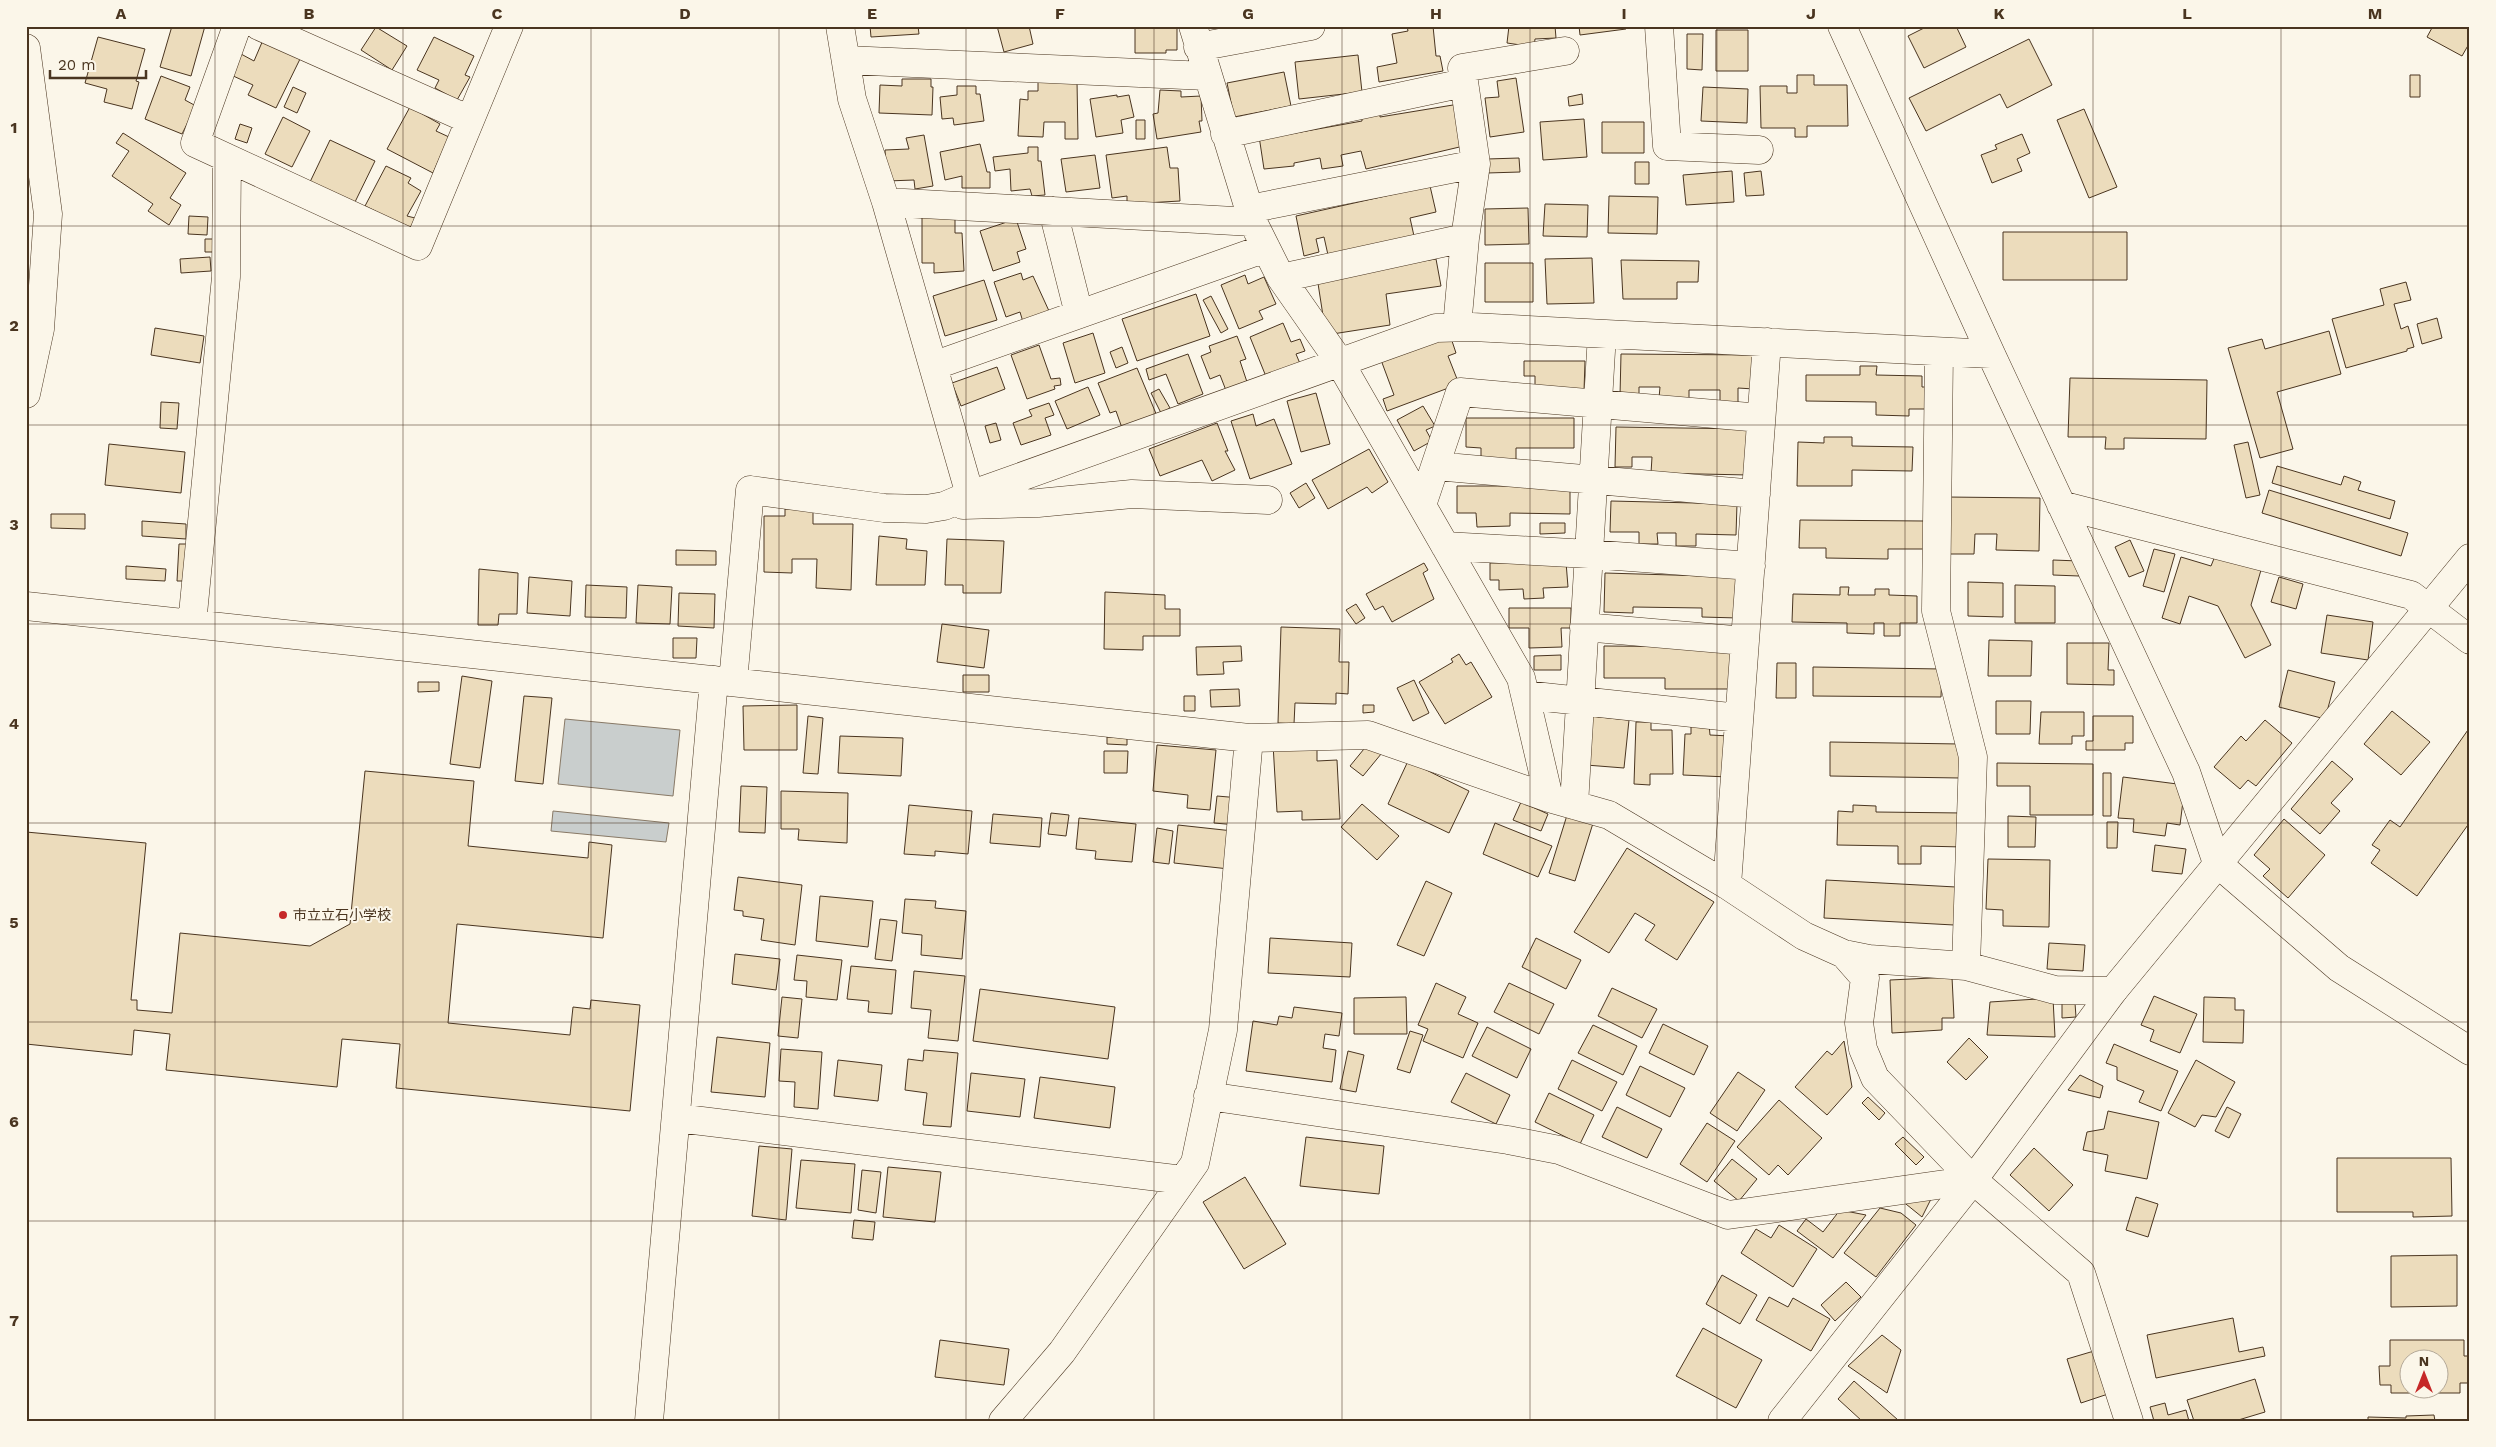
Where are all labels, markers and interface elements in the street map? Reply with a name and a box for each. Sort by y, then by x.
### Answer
text: A [116,4,127,23]
text: B [304,4,315,23]
text: C [492,4,503,23]
text: D [679,4,691,23]
text: E [867,4,877,23]
text: F [1055,4,1065,23]
text: G [1242,4,1254,23]
text: H [1430,4,1442,23]
text: I [1621,4,1627,23]
text: J [1806,4,1816,23]
text: K [1993,4,2005,23]
text: L [2182,4,2192,23]
text: M [2368,4,2382,23]
scale bar [50,48,146,80]
text: 20 m [58,56,96,74]
text: 1 [11,118,17,137]
text: 2 [9,316,19,335]
text: 3 [9,515,19,534]
text: 4 [9,714,19,733]
place label: 市立立石小学校 [293,907,391,923]
marker: 市立立石小学校 [277,909,289,921]
text: 5 [9,913,19,932]
text: 6 [9,1112,19,1131]
text: 7 [9,1311,19,1330]
north arrow [2398,1350,2448,1400]
text: N [2419,1353,2429,1369]

